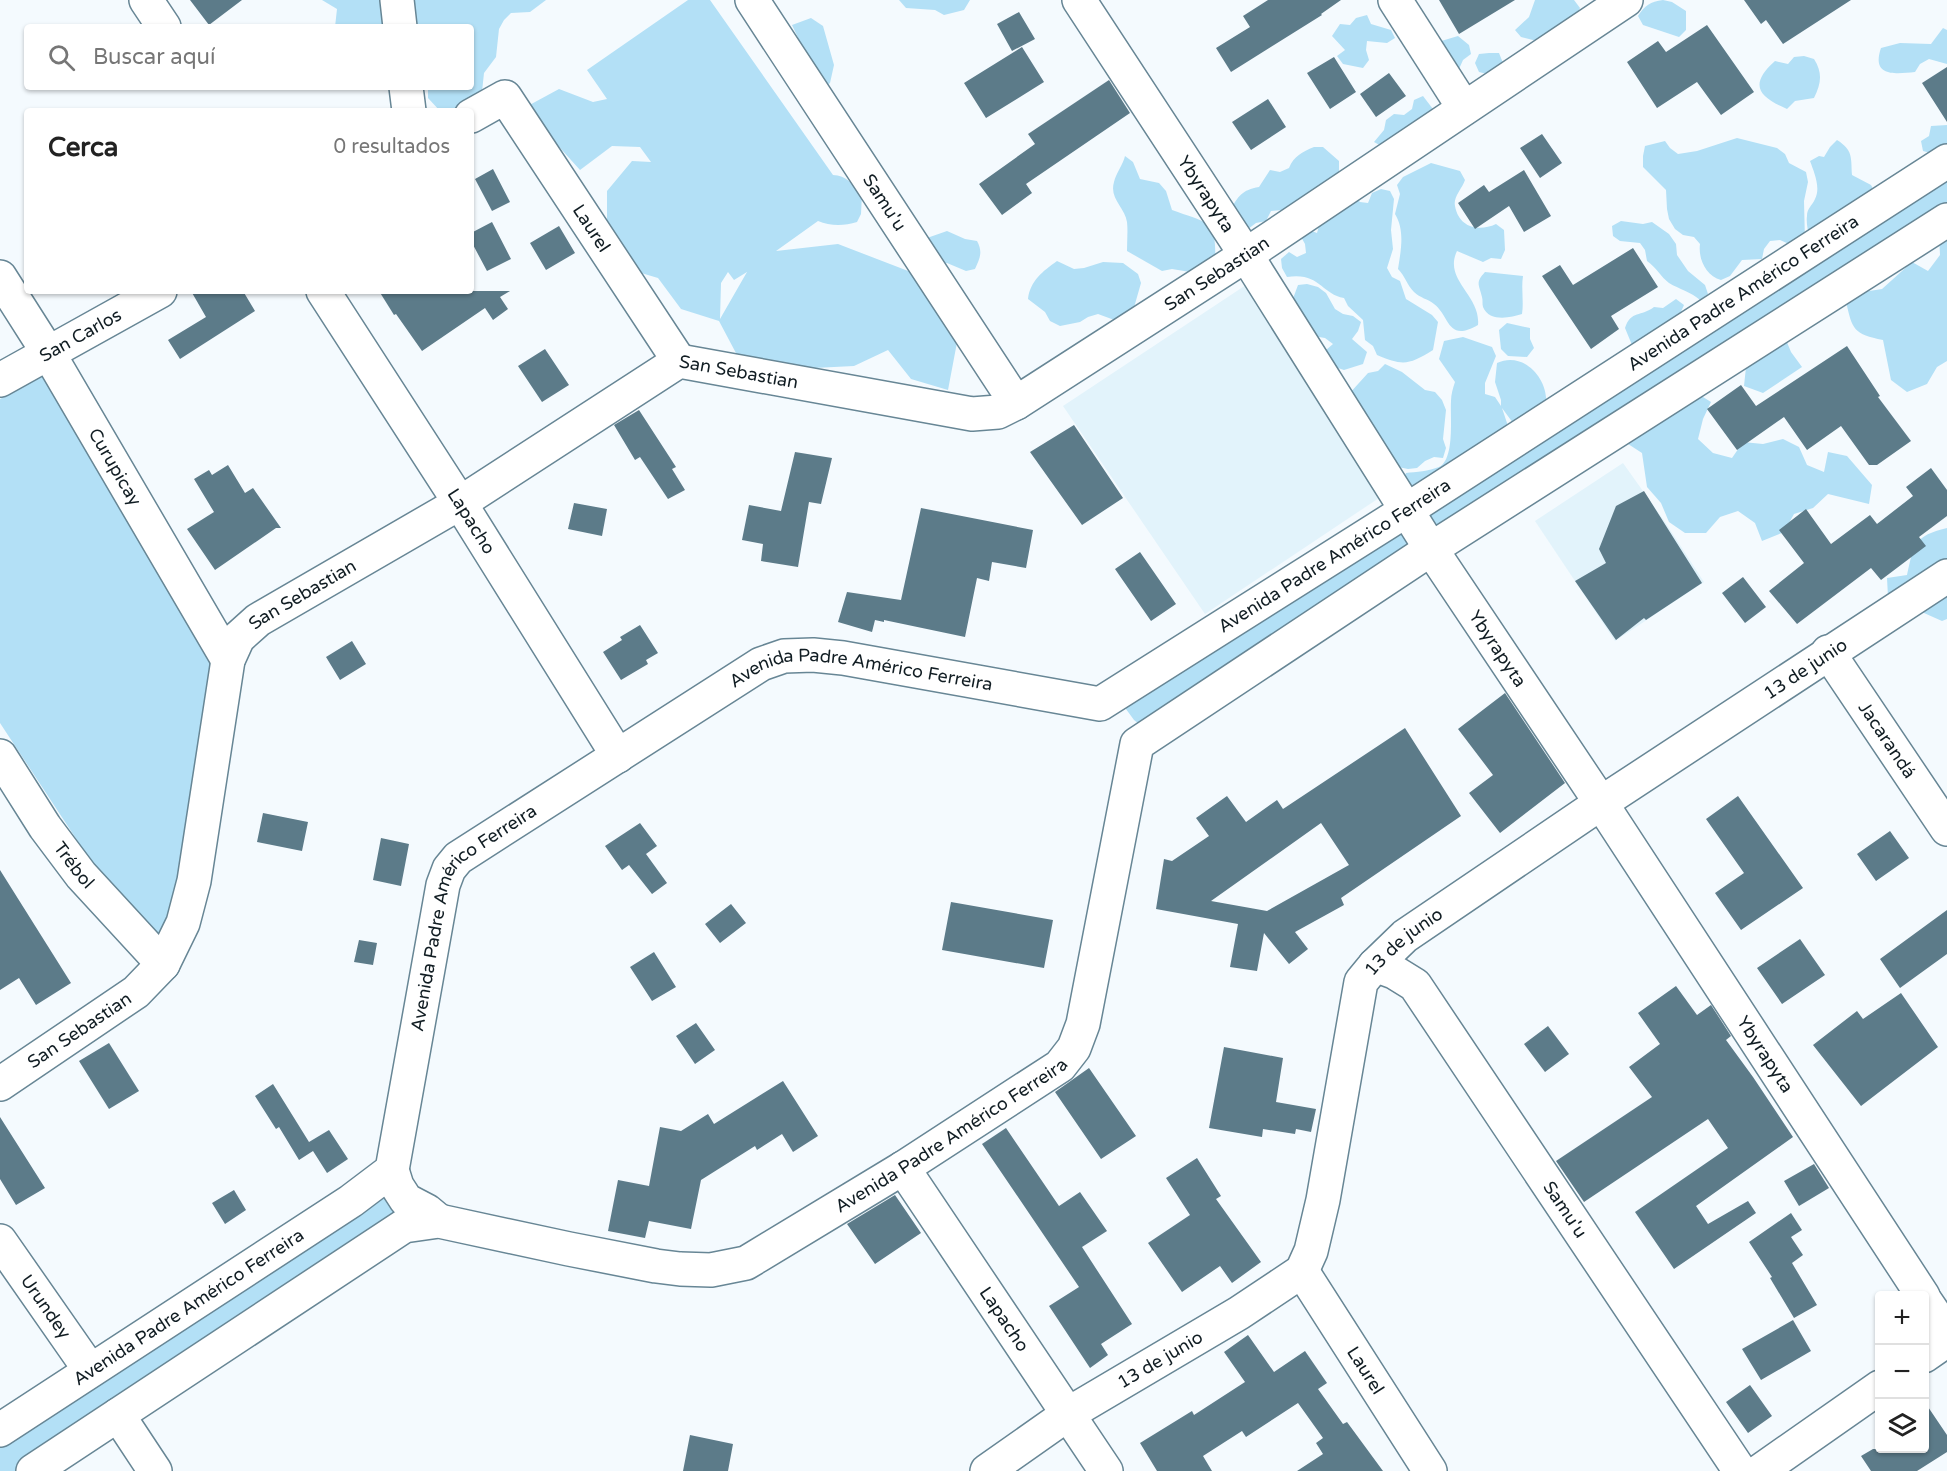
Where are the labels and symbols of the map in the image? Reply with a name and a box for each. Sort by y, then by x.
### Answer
street label: Ybyrapyta [1173,151,1239,237]
street label: Samu'u [858,170,911,235]
street label: Laurel [568,200,615,256]
street label: Avenida Padre Américo Ferreira [1623,210,1863,376]
street label: San Sebastian [1160,232,1273,316]
street label: San Carlos [36,304,125,367]
street label: San Sebastian [677,350,800,393]
street label: Curupicay [84,424,146,510]
street label: Avenida Padre Américo Ferreira [1214,474,1455,638]
street label: Lapacho [443,484,500,558]
street label: San Sebastian [244,555,360,634]
street label: Ybyrapyta [1464,606,1531,691]
street label: 13 de junio [1759,634,1851,704]
text: Avenida Padre Américo Ferreira [725,644,994,696]
street label: Avenida Padre Américo Ferreira [727,676,997,698]
street label: Jacarandá [1854,697,1921,783]
street label: Avenida Padre Américo Ferreira [406,800,541,1033]
street label: Trébol [49,837,99,893]
street label: 13 de junio [1360,903,1447,980]
street label: San Sebastian [23,987,136,1073]
street label: Ybyrapyta [1732,1012,1798,1097]
street label: Avenida Padre Américo Ferreira [831,1054,1073,1218]
street label: Samu'u [1538,1177,1592,1242]
street label: Avenida Padre Américo Ferreira [69,1224,308,1390]
street label: Urundey [16,1270,76,1343]
street label: Lapacho [975,1283,1034,1356]
street label: 13 de junio [1113,1326,1207,1393]
street label: Laurel [1342,1342,1389,1399]

